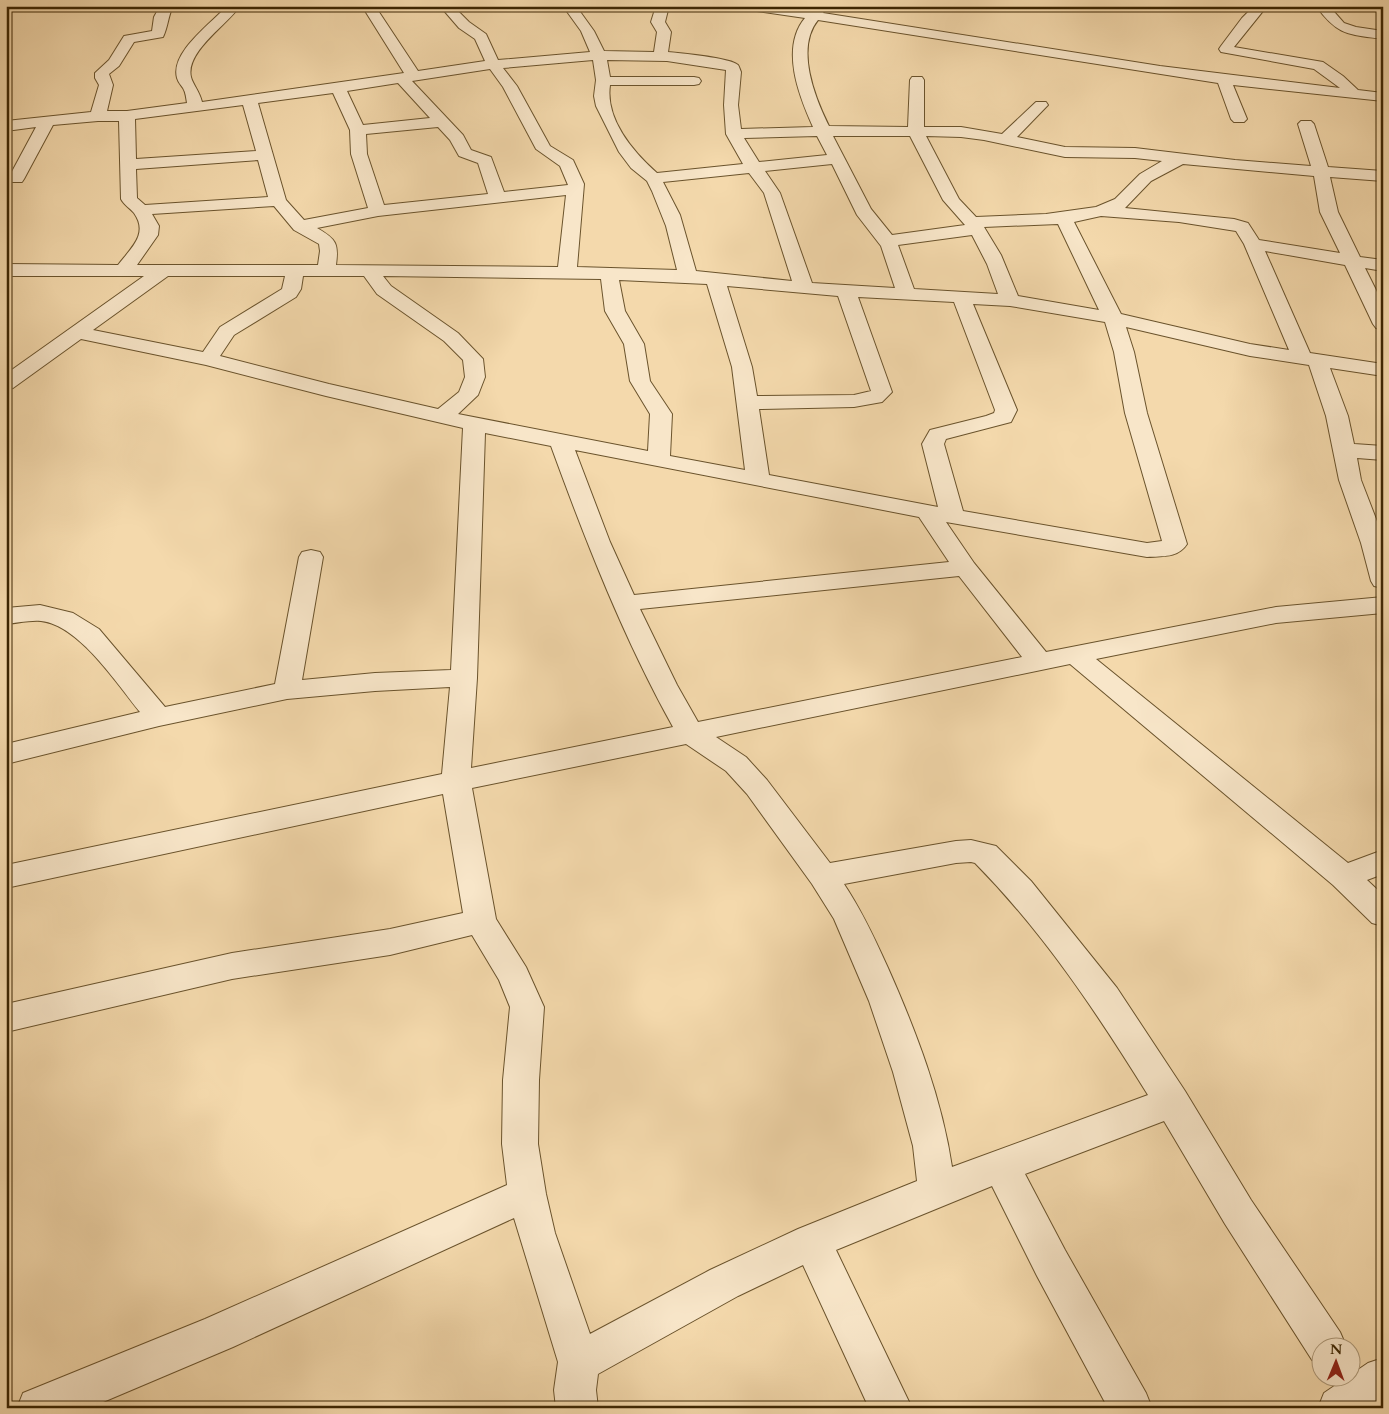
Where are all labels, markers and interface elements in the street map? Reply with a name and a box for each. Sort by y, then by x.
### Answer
north arrow [1312,1336,1362,1386]
text: N [1330,1340,1342,1359]

